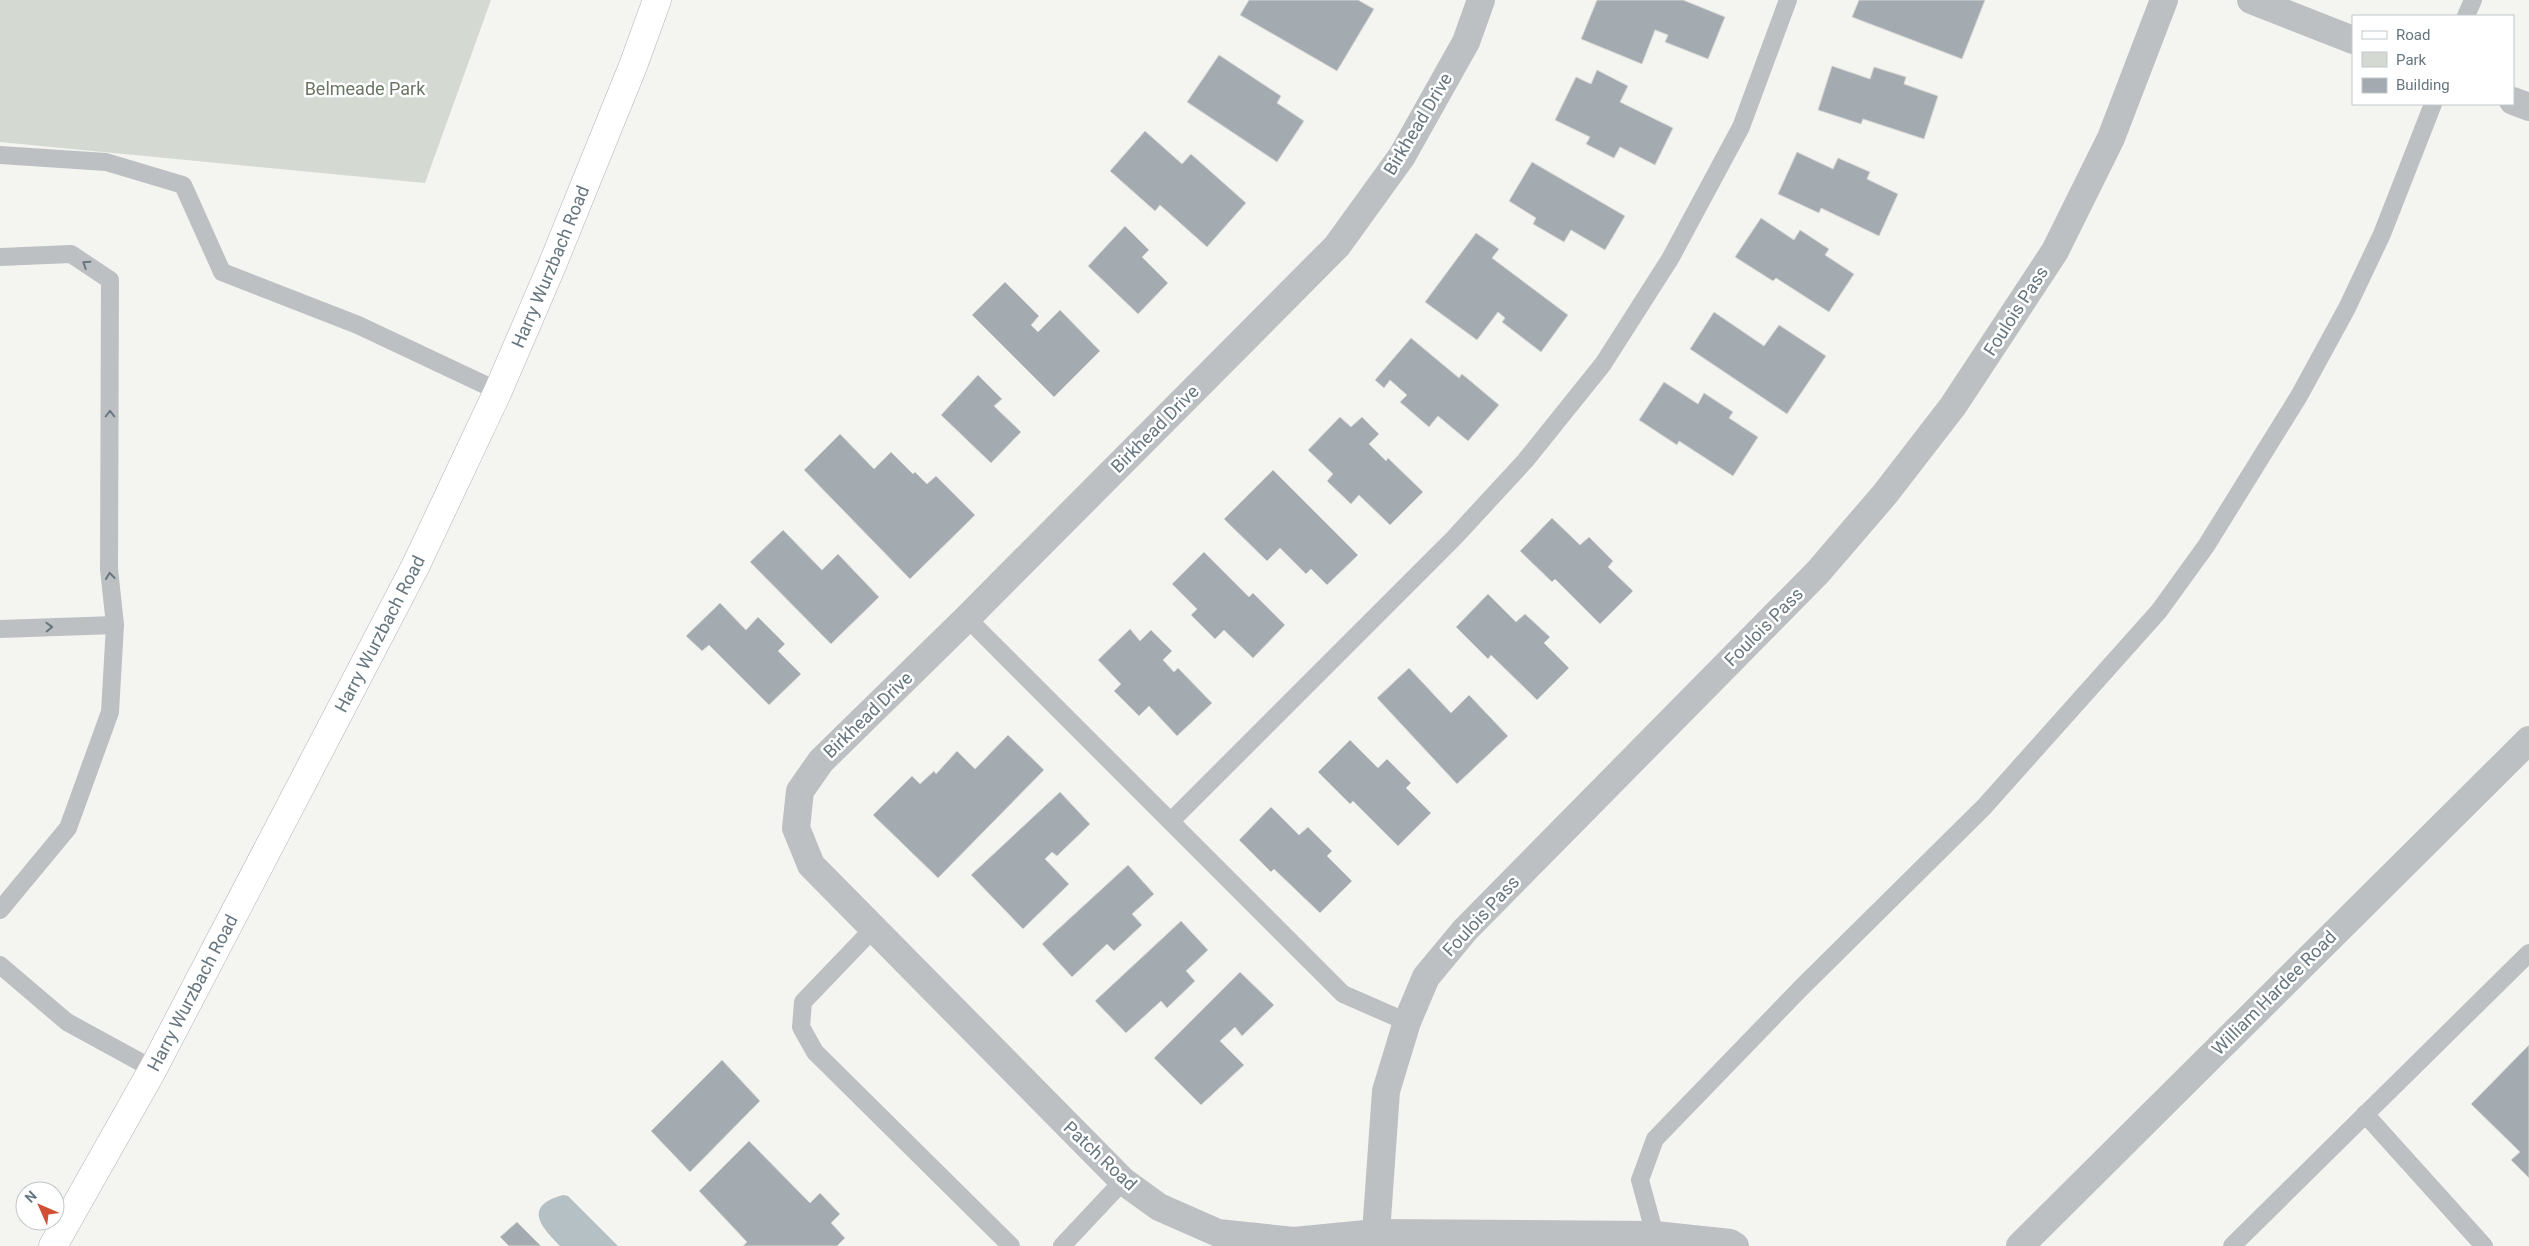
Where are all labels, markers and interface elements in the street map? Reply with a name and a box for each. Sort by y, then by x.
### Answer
legend [2352,15,2514,105]
text: Road [2396,26,2430,44]
text: Park [2396,51,2427,69]
street label: Birkhead Drive [1379,69,1456,178]
text: Building [2396,76,2450,94]
park label: Belmeade Park [305,78,426,99]
street label: Harry Wurzbach Road [507,182,593,351]
one-way arrow [82,261,91,271]
street label: Foulois Pass [1979,262,2052,359]
street label: Birkhead Drive [1107,381,1203,477]
one-way arrow [105,409,115,417]
street label: Harry Wurzbach Road [330,552,429,716]
one-way arrow [105,572,116,580]
street label: Foulois Pass [1720,583,1807,670]
one-way arrow [45,622,53,632]
street label: Birkhead Drive [819,667,916,762]
street label: Foulois Pass [1438,871,1523,960]
street label: Harry Wurzbach Road [143,911,242,1075]
street label: William Hardee Road [2207,926,2340,1059]
street label: Patch Road [1060,1117,1141,1195]
north arrow [15,1181,65,1231]
text: N [22,1188,40,1206]

